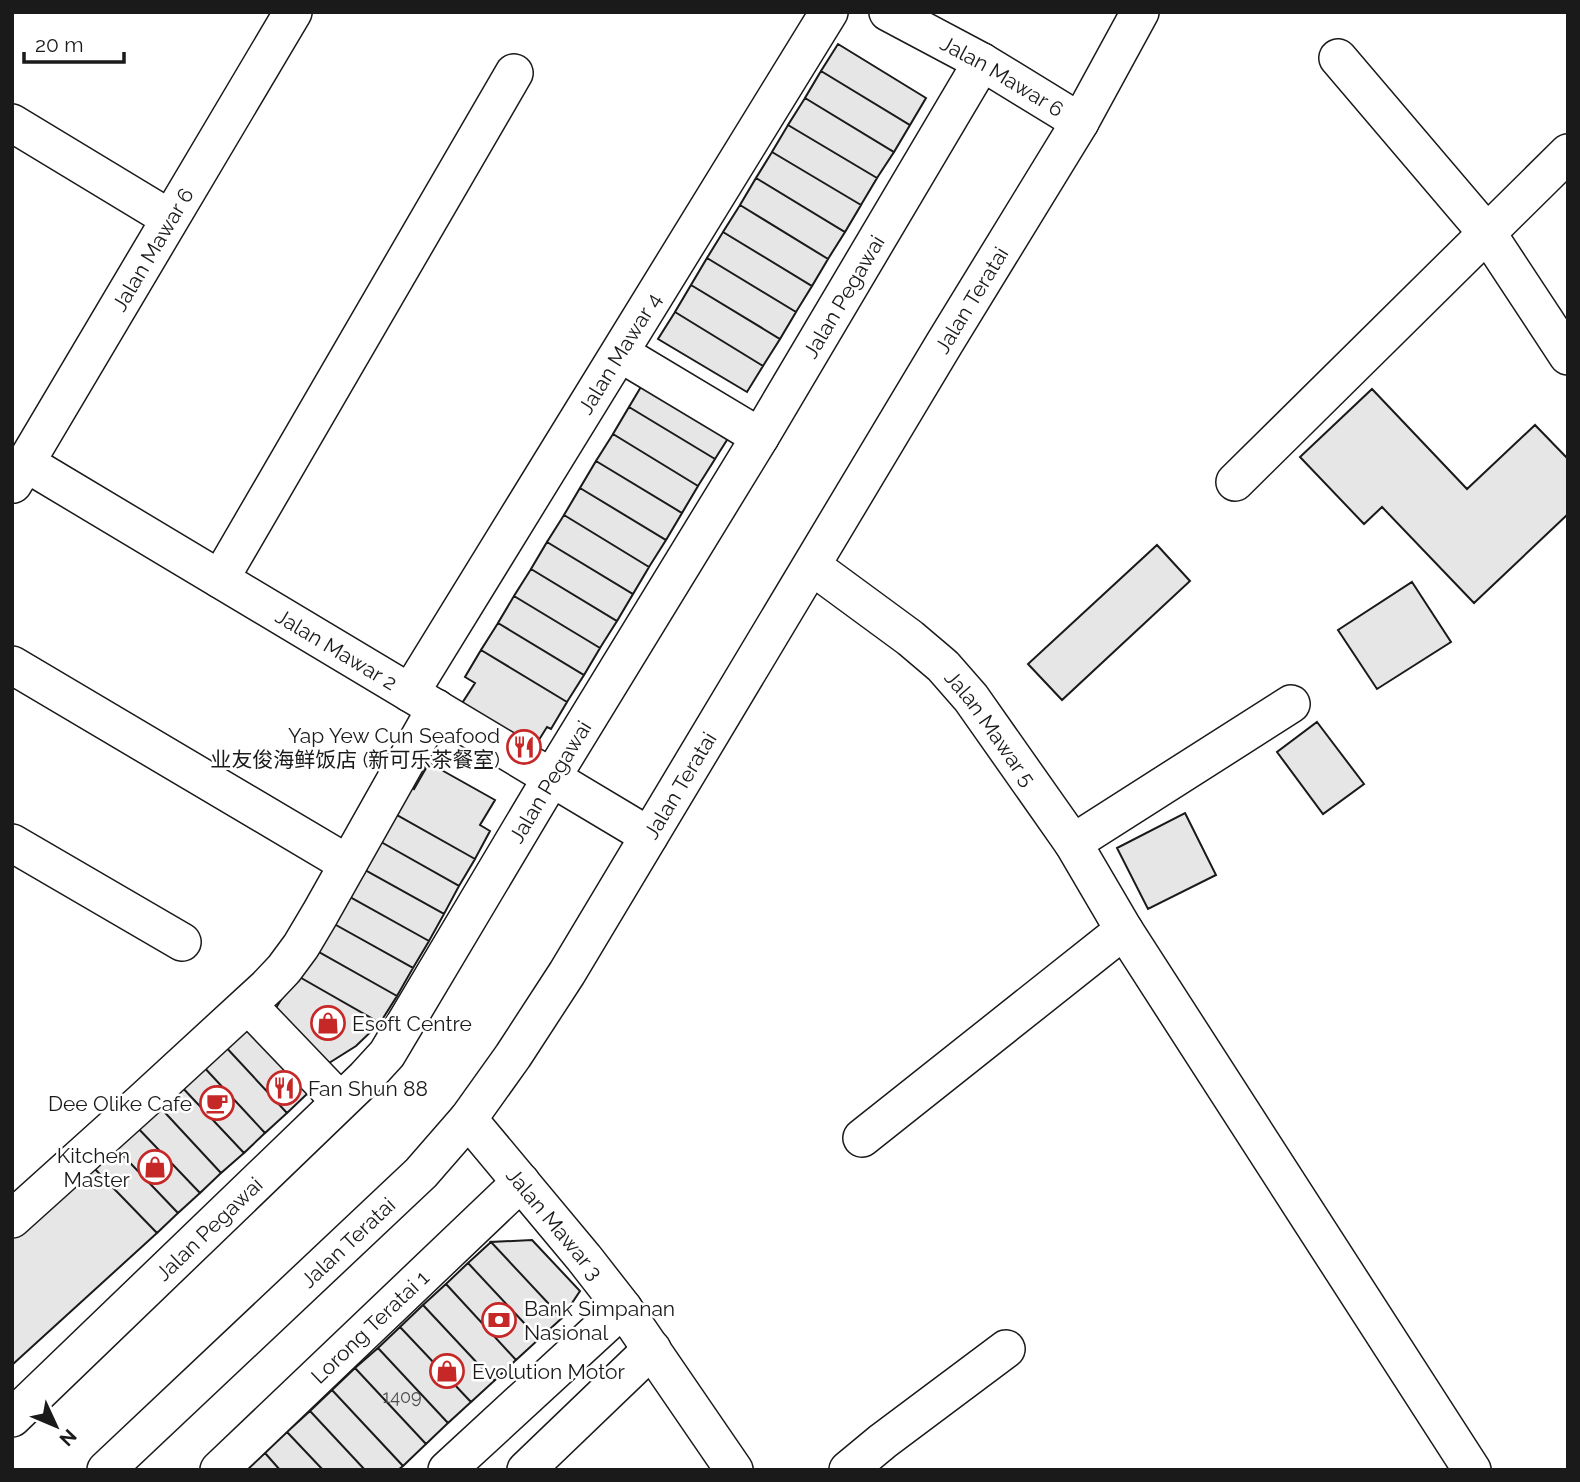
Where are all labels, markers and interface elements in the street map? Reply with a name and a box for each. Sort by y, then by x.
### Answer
scale bar [24,21,124,65]
street label: Jalan Mawar 6 [937,30,1069,122]
text: 20 m [35,32,83,57]
street label: Jalan Mawar 6 [106,183,198,315]
street label: Jalan Pegawai [797,231,889,362]
street label: Jalan Teratai [929,242,1013,358]
street label: Jalan Mawar 4 [572,288,666,418]
street label: Jalan Mawar 2 [271,603,402,695]
street label: Jalan Mawar 5 [940,665,1041,791]
street label: Jalan Pegawai [503,716,596,847]
place label: Yap Yew Cun Seafood 业友俊海鲜饭店 (新可乐茶餐室) [210,723,500,772]
street label: Jalan Teratai [638,727,721,843]
restaurant icon: Yap Yew Cun Seafood 业友俊海鲜饭店 (新可乐茶餐室) [505,728,543,766]
shop icon: Esoft Centre [309,1004,347,1042]
place label: Esoft Centre [352,1011,472,1036]
restaurant icon: Fan Shun 88 [265,1069,303,1107]
place label: Fan Shun 88 [308,1076,428,1101]
cafe icon: Dee Olike Cafe [198,1084,236,1122]
place label: Dee Olike Cafe [48,1091,192,1116]
place label: Kitchen Master [57,1143,131,1192]
shop icon: Kitchen Master [136,1148,174,1186]
street label: Jalan Mawar 3 [502,1163,608,1284]
street label: Jalan Pegawai [150,1172,267,1286]
street label: Jalan Teratai [295,1192,400,1293]
street label: Lorong Teratai 1 [306,1265,434,1388]
place label: Bank Simpanan Nasional [524,1296,675,1345]
bank icon: Bank Simpanan Nasional [480,1301,518,1339]
shop icon: Evolution Motor [428,1352,466,1390]
place label: Evolution Motor [472,1359,625,1384]
house number: 1409 [382,1386,422,1407]
north arrow [21,1391,91,1461]
text: N [55,1425,81,1451]

